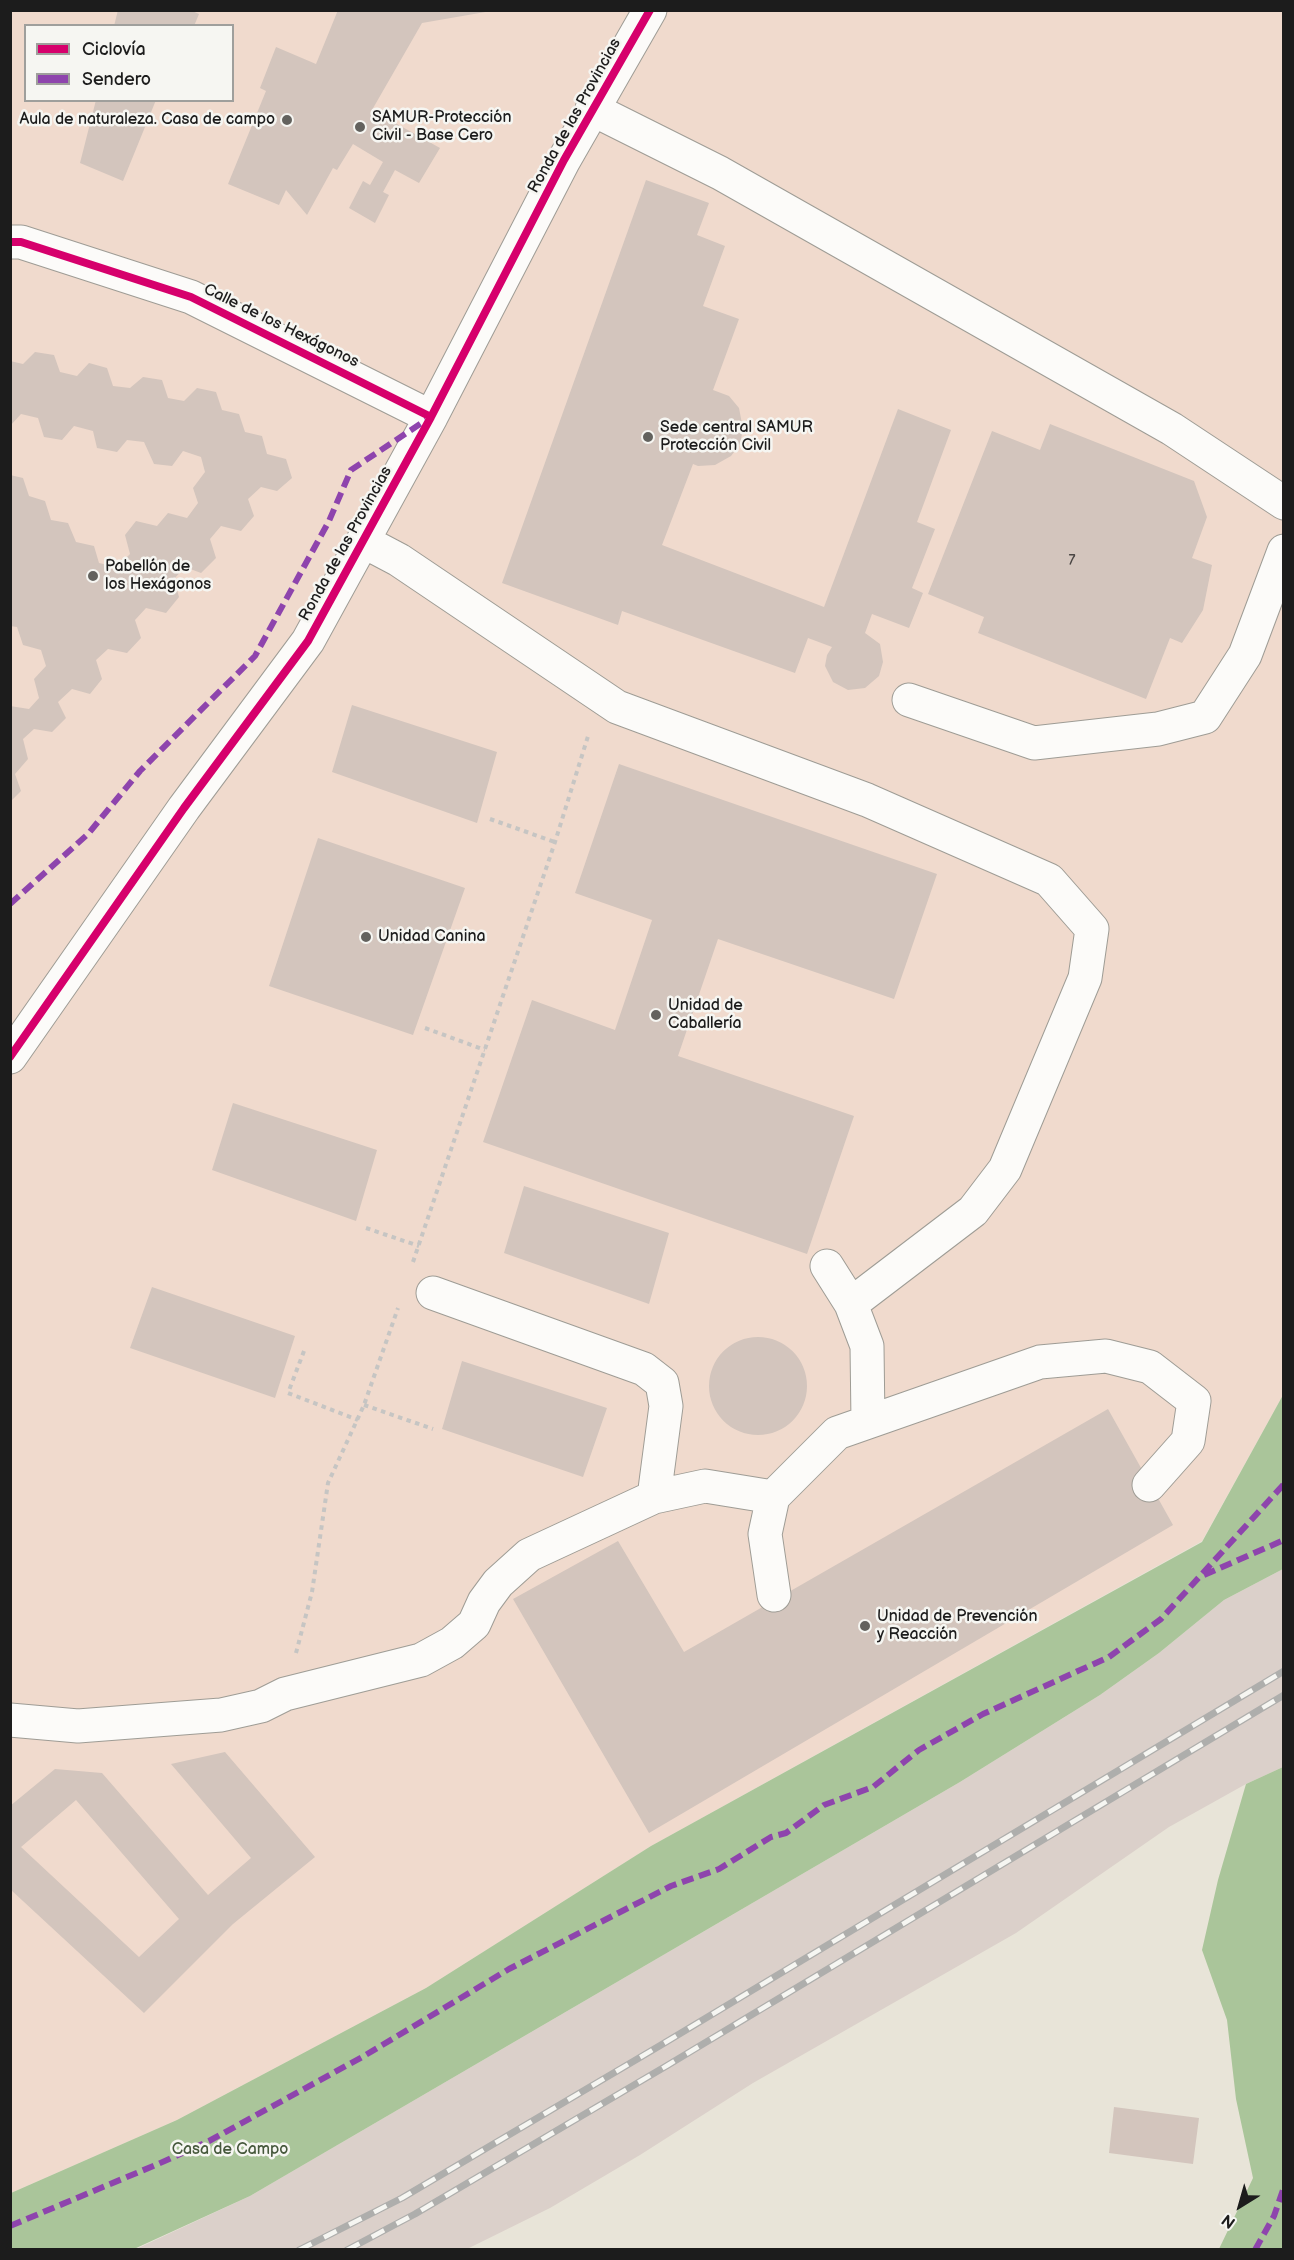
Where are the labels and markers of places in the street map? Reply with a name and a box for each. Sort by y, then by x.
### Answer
place label: SAMUR-Protección Civil - Base Cero [372,108,511,146]
place label: Aula de naturaleza. Casa de campo [20,110,275,130]
marker: Aula de naturaleza. Casa de campo [280,113,294,127]
marker: SAMUR-Protección Civil - Base Cero [353,120,367,134]
place label: Sede central SAMUR Protección Civil [660,418,813,456]
marker: Sede central SAMUR Protección Civil [641,430,655,444]
place label: Pabellón de los Hexágonos [105,557,211,595]
marker: Pabellón de los Hexágonos [86,569,100,583]
place label: Unidad Canina [378,927,485,947]
marker: Unidad Canina [359,930,373,944]
place label: Unidad de Caballería [668,996,743,1034]
marker: Unidad de Caballería [649,1008,663,1022]
place label: Unidad de Prevención y Reacción [877,1607,1038,1645]
marker: Unidad de Prevención y Reacción [858,1619,872,1633]

